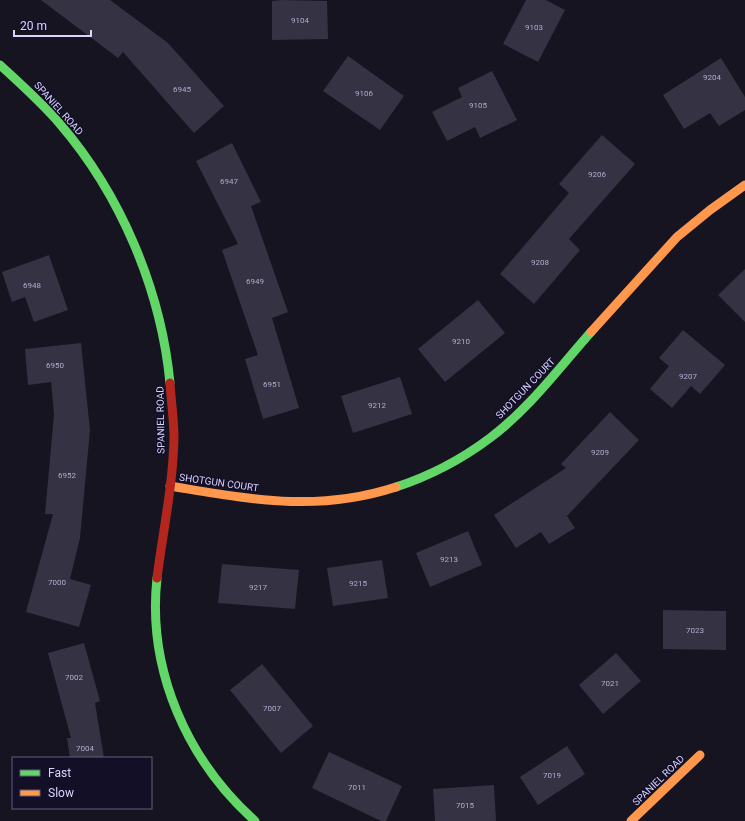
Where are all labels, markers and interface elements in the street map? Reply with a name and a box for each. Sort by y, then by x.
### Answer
scale bar [14,12,91,38]
house number: 9104 [291,16,309,25]
text: 20 m [20,19,47,33]
house number: 9103 [525,23,543,32]
house number: 9204 [703,73,721,82]
street label: SPANIEL ROAD [32,80,85,137]
house number: 6945 [173,85,191,94]
house number: 9106 [355,89,373,98]
house number: 9105 [469,101,487,110]
house number: 9206 [588,170,606,179]
house number: 6947 [220,177,238,186]
house number: 9208 [531,258,549,267]
house number: 6949 [246,277,264,286]
house number: 6948 [23,281,41,290]
house number: 9210 [452,337,470,346]
street label: SHOTGUN COURT [494,356,557,421]
house number: 6950 [46,361,64,370]
house number: 9207 [679,372,697,381]
house number: 6951 [263,380,281,389]
street label: SPANIEL ROAD [154,386,167,454]
house number: 9212 [368,401,386,410]
house number: 9209 [591,448,609,457]
house number: 6952 [58,471,76,480]
street label: SHOTGUN COURT [178,471,259,494]
house number: 9213 [440,555,458,564]
house number: 7000 [48,578,66,587]
house number: 9215 [349,579,367,588]
house number: 9217 [249,583,267,592]
house number: 7023 [686,626,704,635]
house number: 7002 [65,673,83,682]
house number: 7021 [601,679,619,688]
house number: 7007 [263,704,281,713]
house number: 7004 [76,744,94,753]
street label: SPANIEL ROAD [630,753,686,808]
legend [12,757,152,809]
text: Fast [48,766,71,780]
house number: 7019 [543,771,561,780]
house number: 7011 [348,783,366,792]
text: Slow [48,786,74,800]
house number: 7015 [456,801,474,810]

